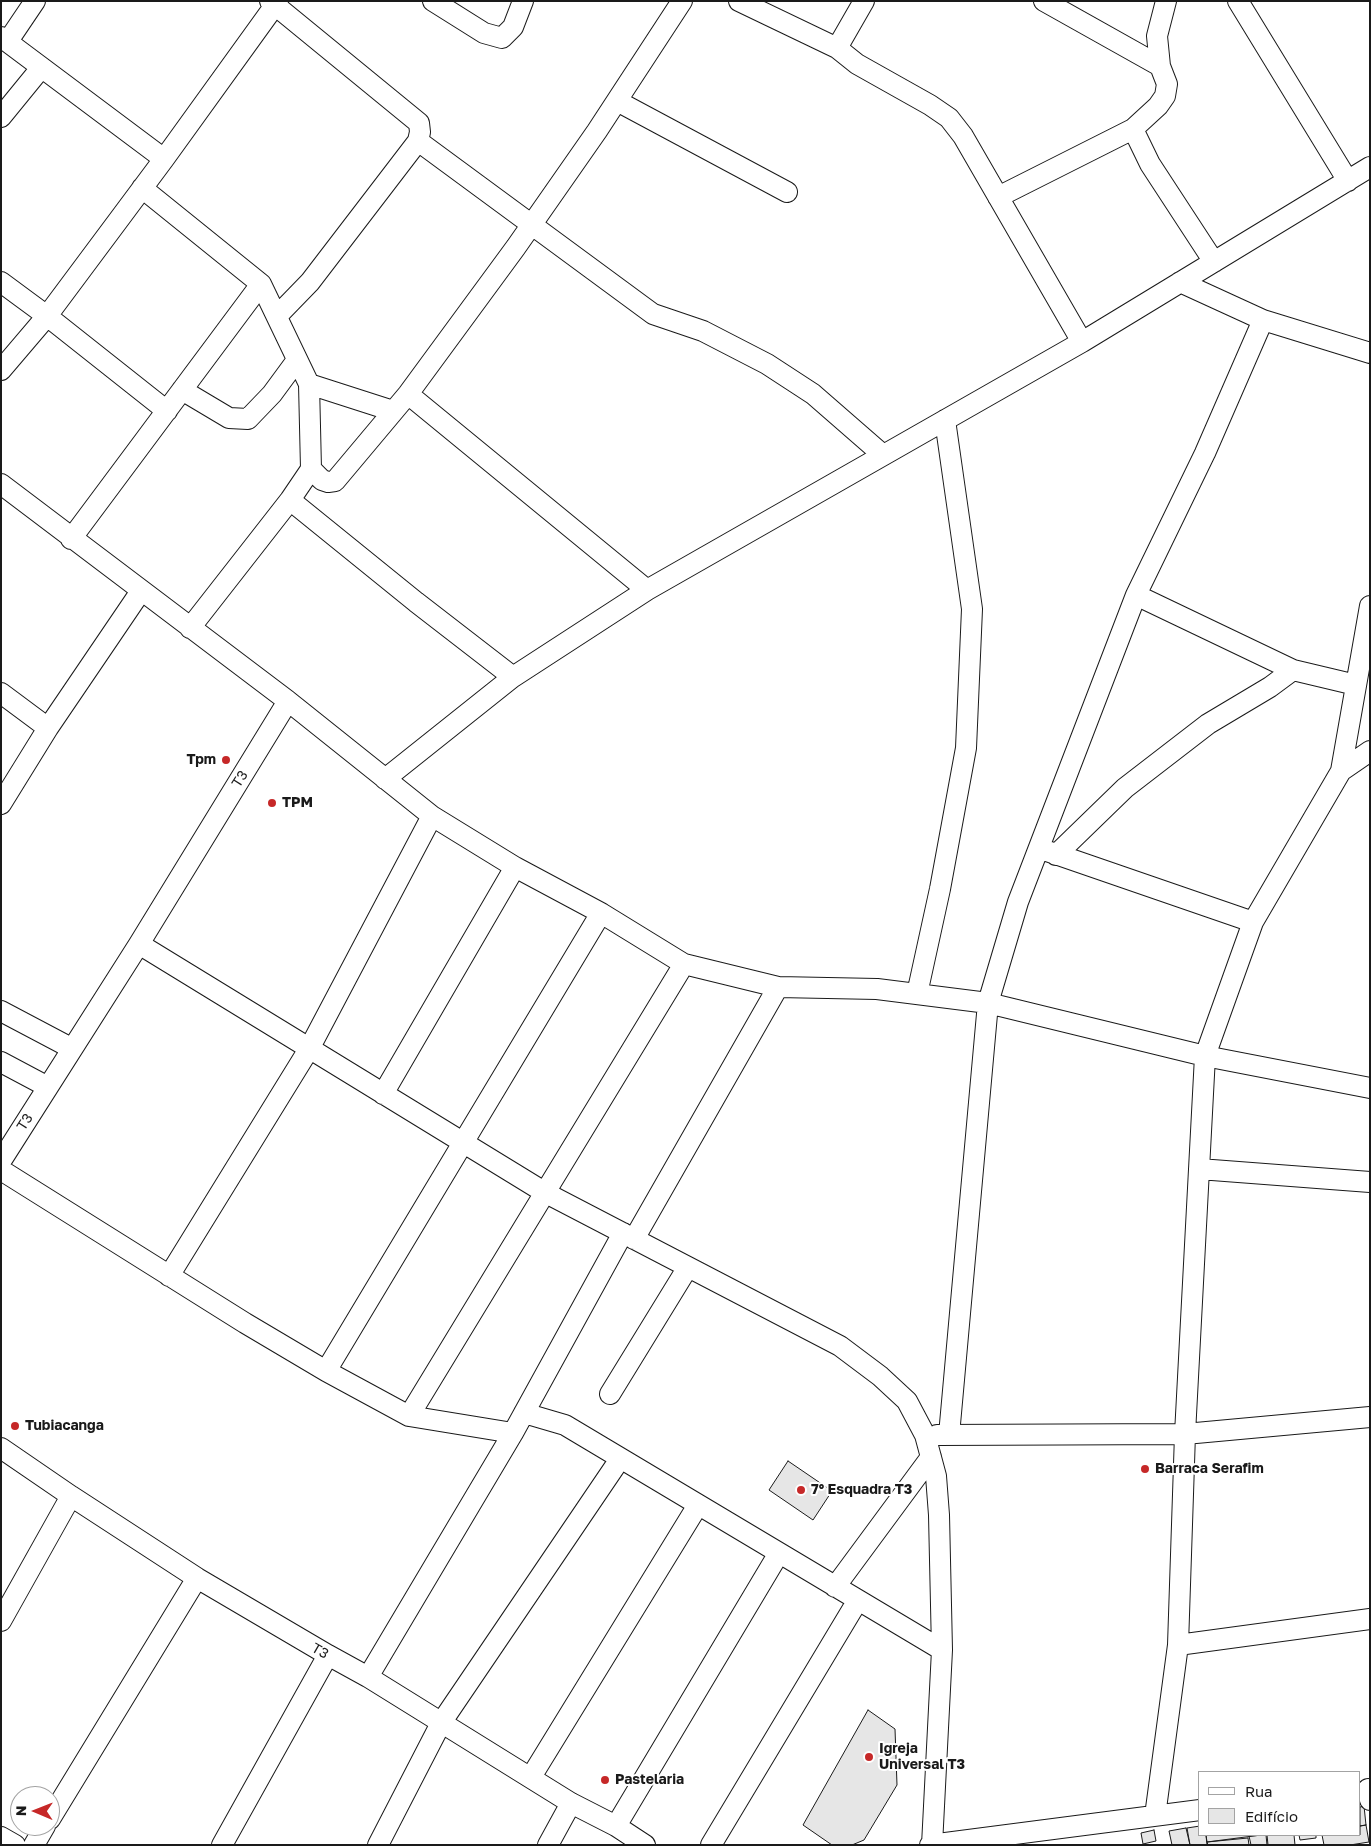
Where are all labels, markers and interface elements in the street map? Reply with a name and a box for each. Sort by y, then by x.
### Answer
place label: Tpm [187,752,216,768]
marker: Tpm [220,754,232,766]
street label: T3 [228,767,252,791]
place label: TPM [282,795,313,811]
marker: TPM [266,797,278,809]
street label: T3 [13,1110,37,1134]
place label: Tubiacanga [25,1418,104,1434]
marker: Tubiacanga [9,1420,21,1432]
place label: Barraca Serafim [1155,1461,1264,1477]
marker: Barraca Serafim [1139,1463,1151,1475]
place label: 7° Esquadra T3 [811,1482,912,1498]
marker: 7° Esquadra T3 [795,1484,807,1496]
street label: T3 [308,1640,332,1662]
place label: Igreja Universal T3 [879,1741,965,1774]
marker: Igreja Universal T3 [863,1751,875,1763]
legend [1198,1771,1361,1836]
place label: Pastelaria [615,1772,684,1788]
marker: Pastelaria [599,1774,611,1786]
text: Rua [1245,1782,1272,1800]
north arrow [10,1786,60,1836]
text: N [12,1805,29,1816]
text: Edifício [1245,1807,1298,1825]

